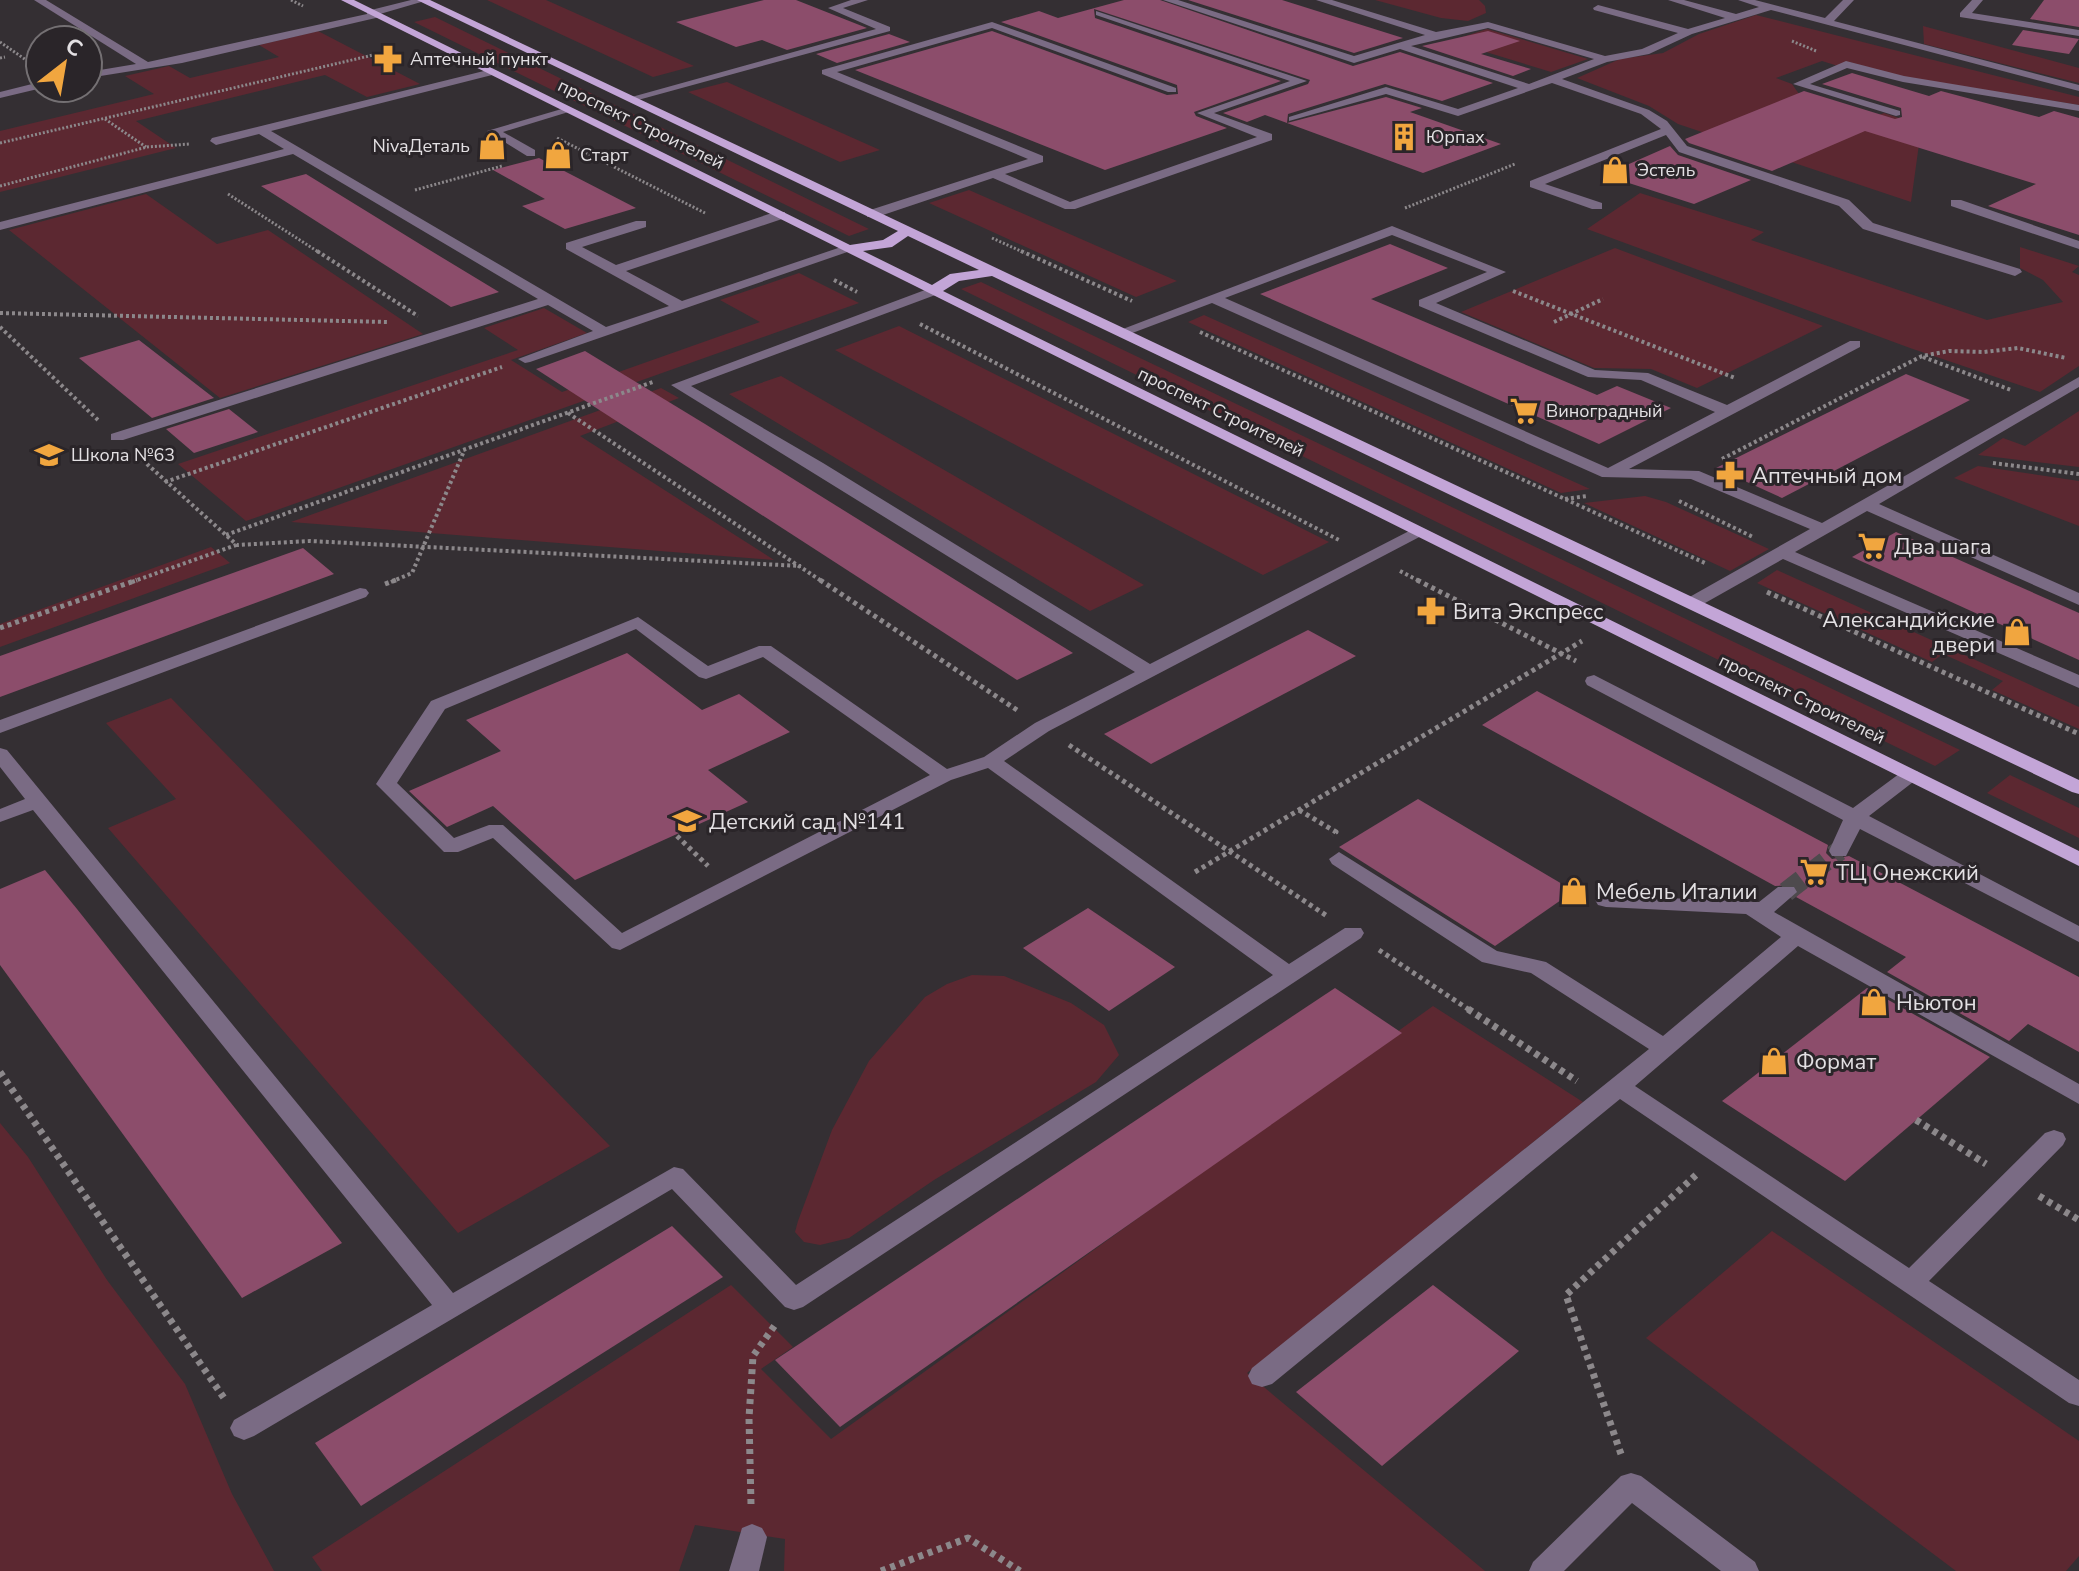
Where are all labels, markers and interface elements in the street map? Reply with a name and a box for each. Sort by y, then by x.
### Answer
north arrow [24,24,104,104]
text: С [60,31,88,64]
pharmacy icon: Аптечный пункт [373,44,403,74]
place label: Аптечный пункт [410,47,548,71]
street label: проспект Строителей [554,73,728,175]
building icon: Юрпах [1389,122,1419,152]
place label: Юрпах [1426,125,1485,149]
shop icon: NivaДеталь [477,131,507,161]
place label: NivaДеталь [372,134,470,158]
shop icon: Старт [543,140,573,170]
place label: Старт [580,143,628,167]
shop icon: Эстель [1600,155,1630,185]
place label: Эстель [1637,158,1695,182]
street label: проспект Строителей [1134,361,1308,463]
supermarket icon: Виноградный [1509,396,1539,426]
place label: Виноградный [1546,399,1663,423]
school or university icon: Школа №63 [34,440,64,470]
place label: Школа №63 [71,443,175,467]
pharmacy icon: Аптечный дом [1715,460,1745,490]
place label: Аптечный дом [1752,461,1902,491]
supermarket icon: Два шага [1857,531,1887,561]
place label: Два шага [1894,532,1992,562]
pharmacy icon: Вита Экспресс [1416,596,1446,626]
place label: Вита Экспресс [1453,597,1603,627]
place label: Александийские двери [1822,605,1995,660]
shop icon: Александийские двери [2002,617,2032,647]
street label: проспект Строителей [1715,648,1889,750]
school or university icon: Детский сад №141 [672,806,702,836]
place label: Детский сад №141 [709,807,905,837]
supermarket icon: ТЦ Онежский [1799,857,1829,887]
place label: ТЦ Онежский [1836,858,1979,888]
shop icon: Мебель Италии [1559,876,1589,906]
place label: Мебель Италии [1596,877,1757,907]
shop icon: Ньютон [1859,987,1889,1017]
place label: Ньютон [1896,988,1977,1018]
shop icon: Формат [1759,1046,1789,1076]
place label: Формат [1796,1047,1876,1077]

